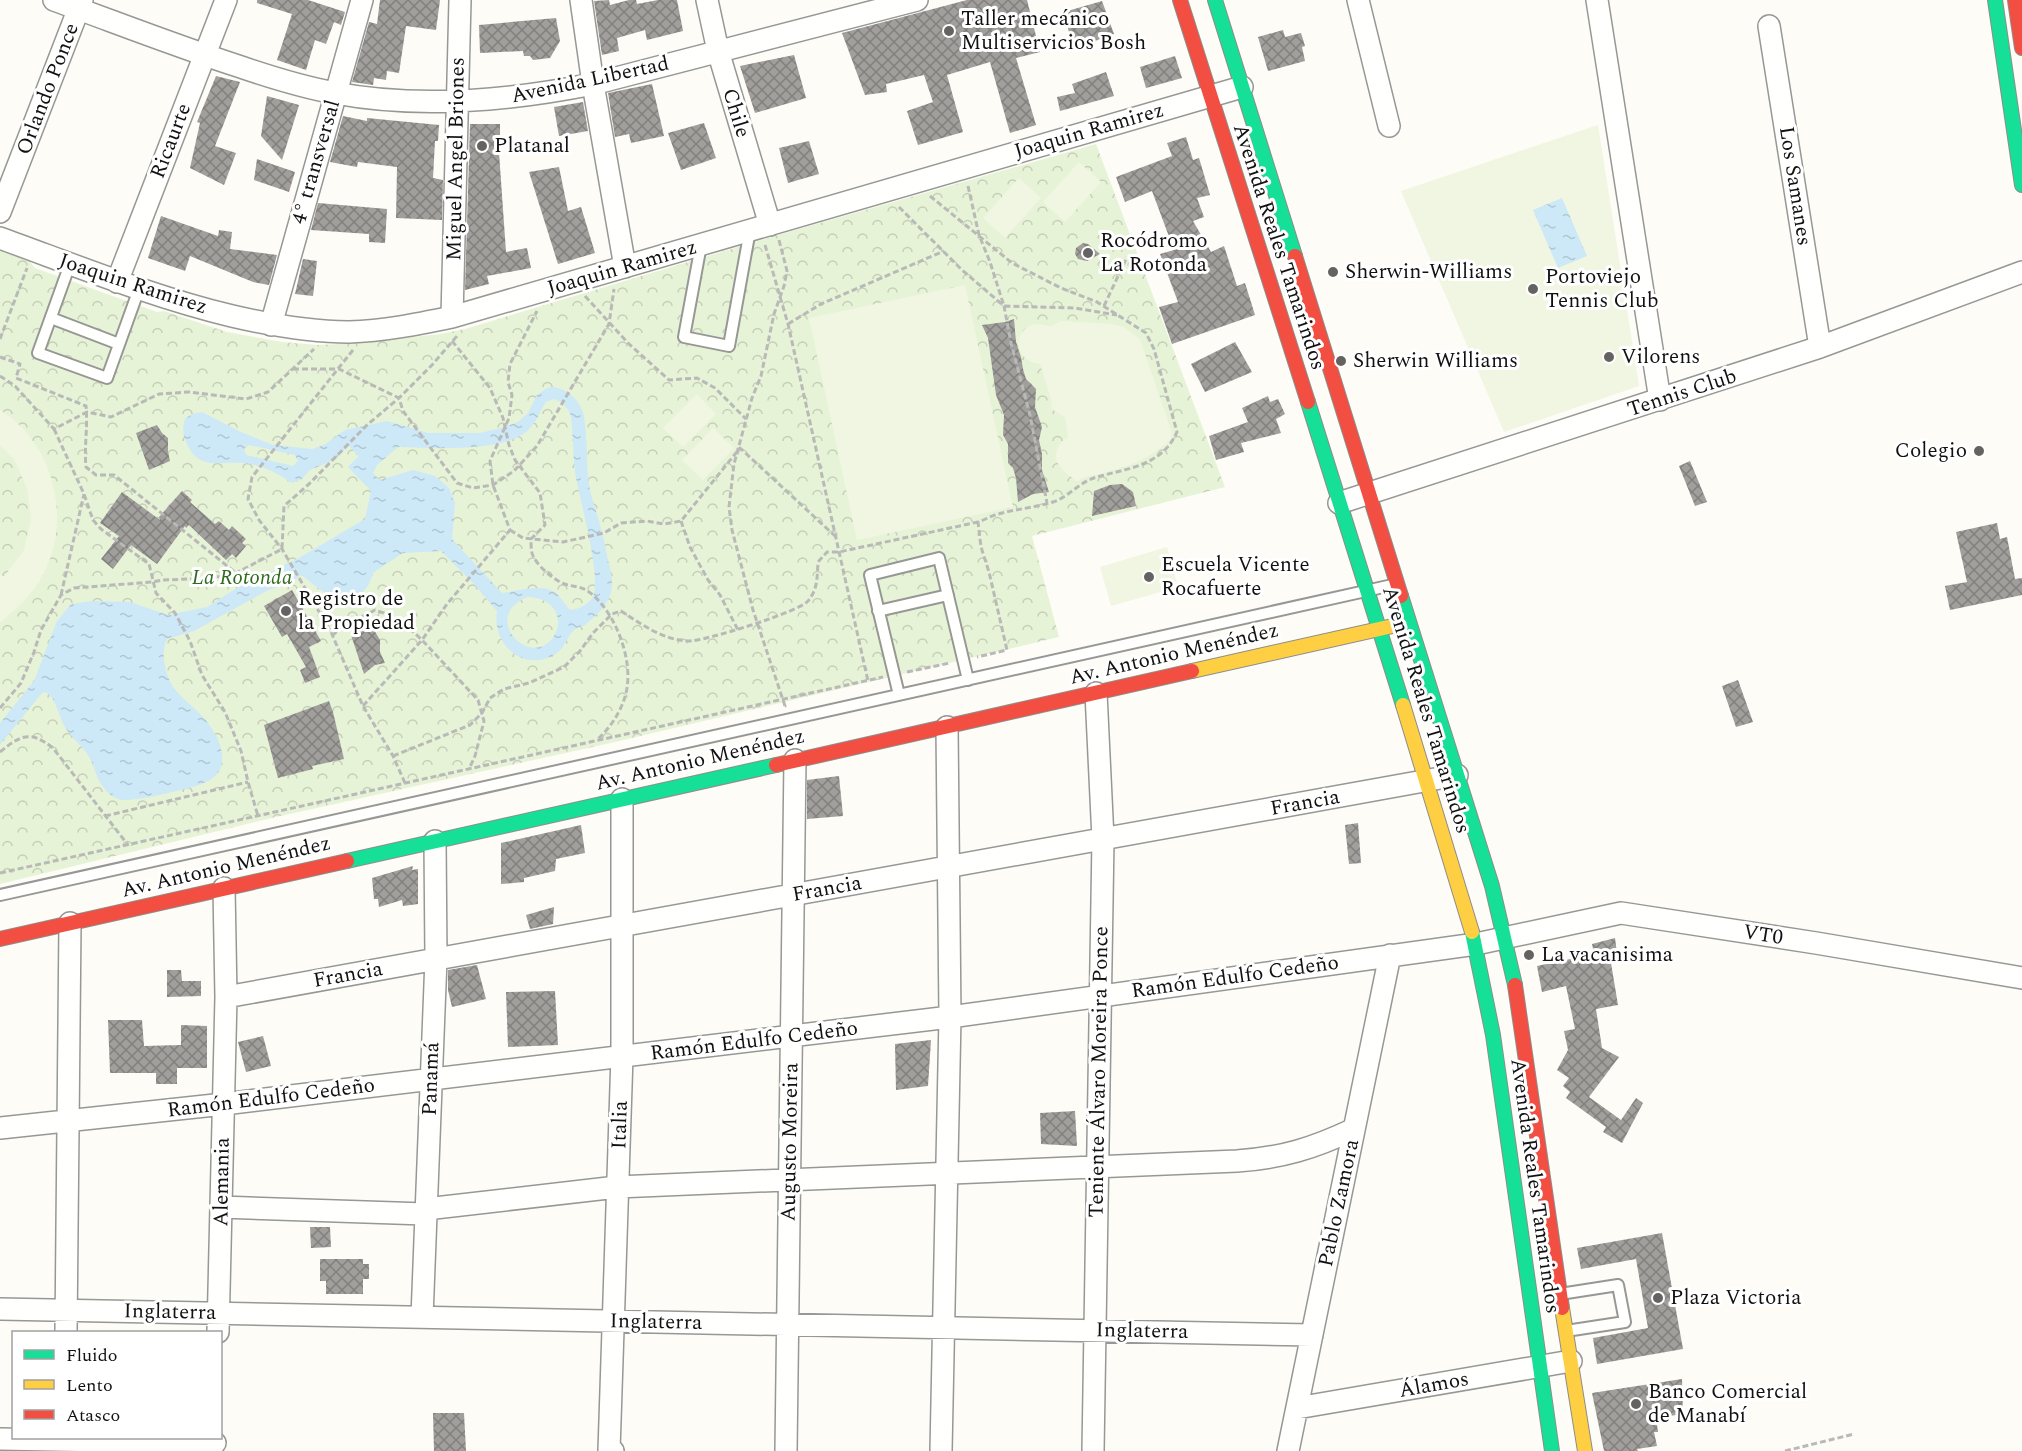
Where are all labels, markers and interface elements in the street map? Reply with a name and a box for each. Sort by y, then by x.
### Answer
place label: Taller mecánico Multiservicios Bosh [961,3,1146,59]
street label: Orlando Ponce [8,18,88,160]
marker: Taller mecánico Multiservicios Bosh [942,24,956,38]
street label: Avenida Libertad [508,48,672,112]
street label: Miguel Angel Briones [438,57,474,261]
street label: Chile [713,84,759,142]
street label: Joaquin Ramirez [1010,94,1168,168]
street label: 4° transversal [283,96,349,228]
street label: Ricaurte [142,99,200,183]
street label: Avenida Reales Tamarindos [1224,120,1334,374]
street label: Los Samanes [1770,124,1820,248]
place label: Platanal [494,130,570,162]
marker: Platanal [475,139,489,153]
place label: Rocódromo La Rotonda [1100,225,1208,281]
street label: Joaquin Ramirez [543,231,701,305]
street label: Joaquin Ramirez [55,245,211,323]
marker: Rocódromo La Rotonda [1081,246,1095,260]
place label: Sherwin-Williams [1345,256,1512,288]
place label: Portoviejo Tennis Club [1545,261,1658,317]
marker: Sherwin-Williams [1326,265,1340,279]
marker: Portoviejo Tennis Club [1526,282,1540,296]
place label: Vilorens [1621,341,1700,373]
place label: Sherwin Williams [1353,345,1518,377]
marker: Vilorens [1602,350,1616,364]
marker: Sherwin Williams [1334,354,1348,368]
street label: Tennis Club [1623,360,1741,426]
place label: Colegio [1895,435,1967,467]
marker: Colegio [1972,444,1986,458]
place label: Escuela Vicente Rocafuerte [1161,549,1310,605]
park label: La Rotonda [192,562,293,594]
marker: Escuela Vicente Rocafuerte [1142,570,1156,584]
street label: Avenida Reales Tamarindos [1373,582,1479,838]
place label: Registro de la Propiedad [298,583,415,639]
marker: Registro de la Propiedad [279,604,293,618]
street label: Av. Antonio Menéndez [1066,614,1282,694]
street label: Av. Antonio Menéndez [592,720,808,800]
street label: Francia [1268,781,1343,825]
street label: Av. Antonio Menéndez [118,827,334,907]
street label: Francia [790,867,865,911]
street label: VT0 [1741,916,1785,954]
street label: Teniente Álvaro Moreira Ponce [1080,926,1118,1218]
place label: La vacanisima [1541,939,1674,971]
street label: Ramón Edulfo Cedeño [1129,947,1341,1007]
marker: La vacanisima [1522,948,1536,962]
street label: Francia [311,953,386,997]
street label: Ramón Edulfo Cedeño [648,1012,860,1070]
street label: Panamá [414,1041,448,1116]
street label: Avenida Reales Tamarindos [1501,1056,1569,1316]
street label: Augusto Moreira [773,1062,807,1222]
street label: Ramón Edulfo Cedeño [165,1069,377,1127]
street label: Italia [603,1099,637,1150]
street label: Alemania [205,1136,239,1227]
street label: Pablo Zamora [1310,1136,1368,1270]
place label: Plaza Victoria [1670,1282,1802,1314]
marker: Plaza Victoria [1651,1291,1665,1305]
street label: Inglaterra [123,1295,217,1329]
street label: Inglaterra [609,1305,703,1339]
street label: Inglaterra [1095,1314,1189,1348]
legend [12,1331,222,1439]
text: Fluido [66,1342,118,1369]
street label: Álamos [1397,1363,1471,1407]
text: Lento [66,1372,113,1399]
place label: Banco Comercial de Manabí [1648,1376,1807,1432]
marker: Banco Comercial de Manabí [1629,1397,1643,1411]
text: Atasco [66,1402,120,1429]

